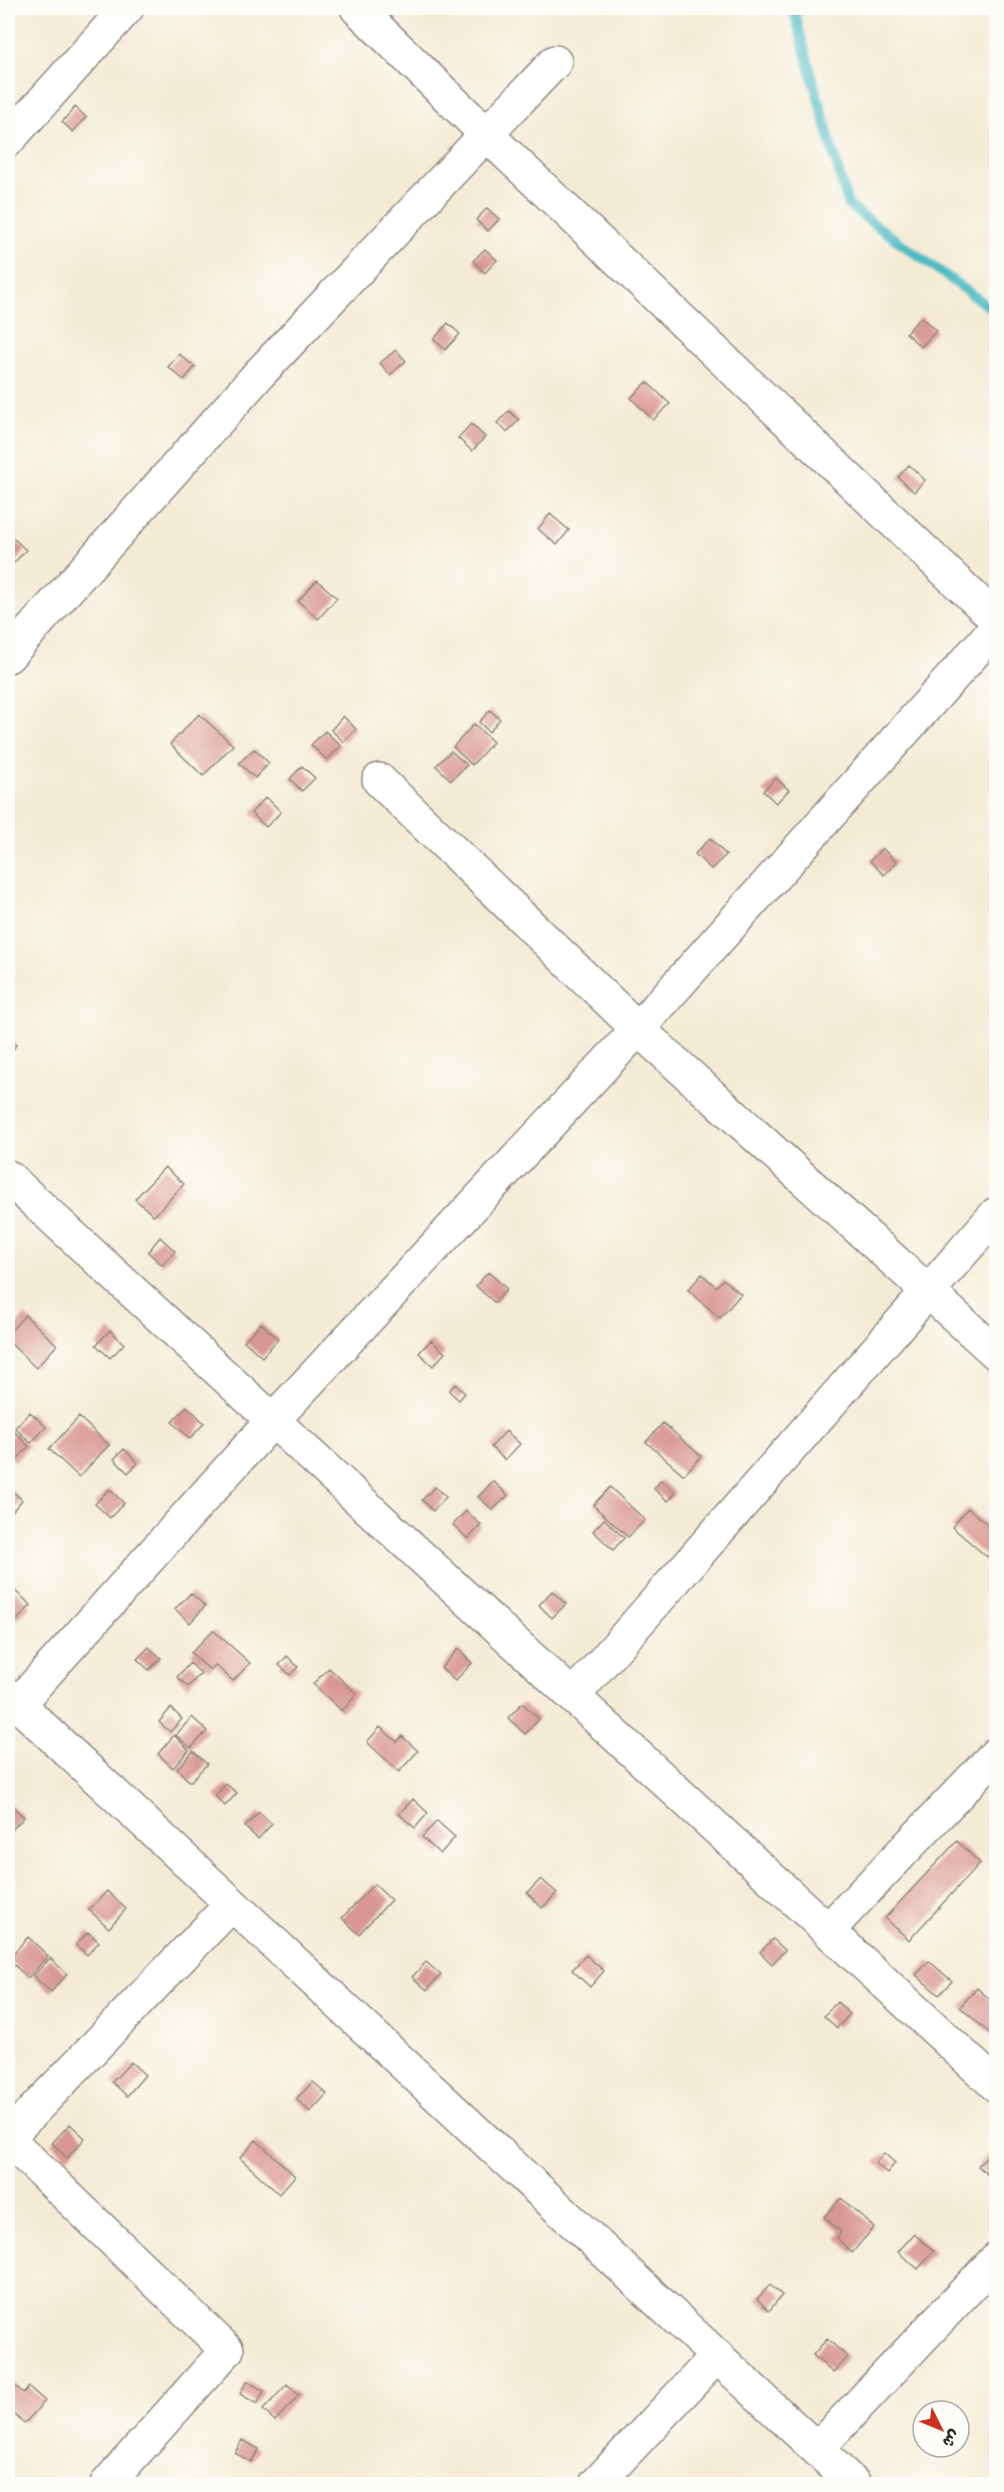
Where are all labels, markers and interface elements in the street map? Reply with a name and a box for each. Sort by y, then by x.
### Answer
north arrow [911,2399,971,2459]
text: ش [938,2425,966,2453]

